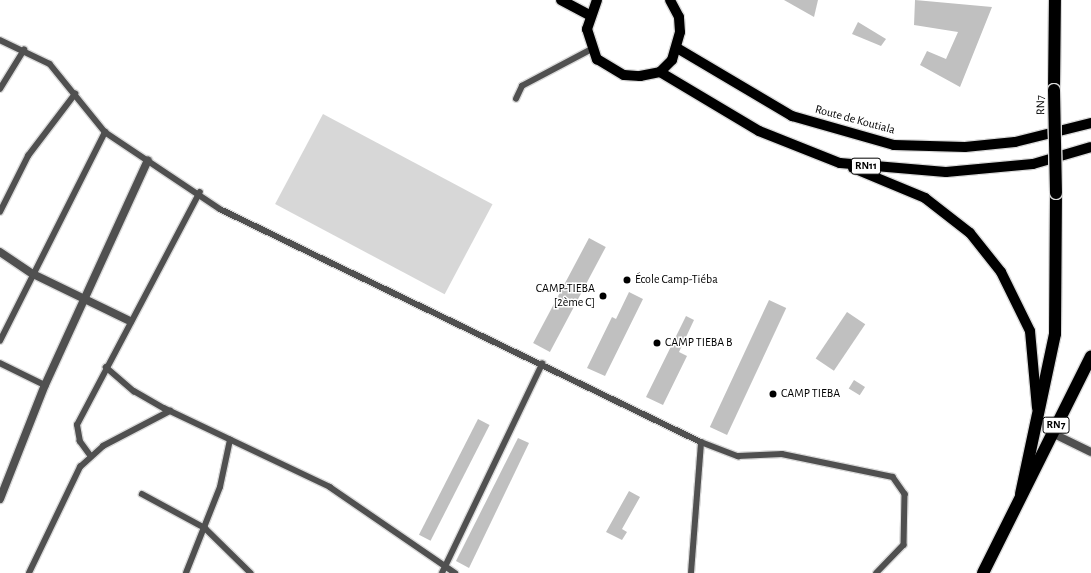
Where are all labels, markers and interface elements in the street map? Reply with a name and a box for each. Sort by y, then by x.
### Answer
street label: RN7 [1034,95,1048,115]
street label: Route de Koutiala [813,102,897,138]
road number: RN11 [850,157,882,175]
place label: École Camp-Tiéba [635,273,718,287]
marker: École Camp-Tiéba [622,275,632,285]
place label: CAMP-TIEBA [2ème C] [536,282,595,310]
marker: CAMP-TIEBA [2ème C] [598,291,608,301]
place label: CAMP TIEBA B [665,336,733,350]
marker: CAMP TIEBA B [652,338,662,348]
place label: CAMP TIEBA [781,387,840,401]
marker: CAMP TIEBA [768,389,778,399]
road number: RN7 [1042,416,1070,434]

